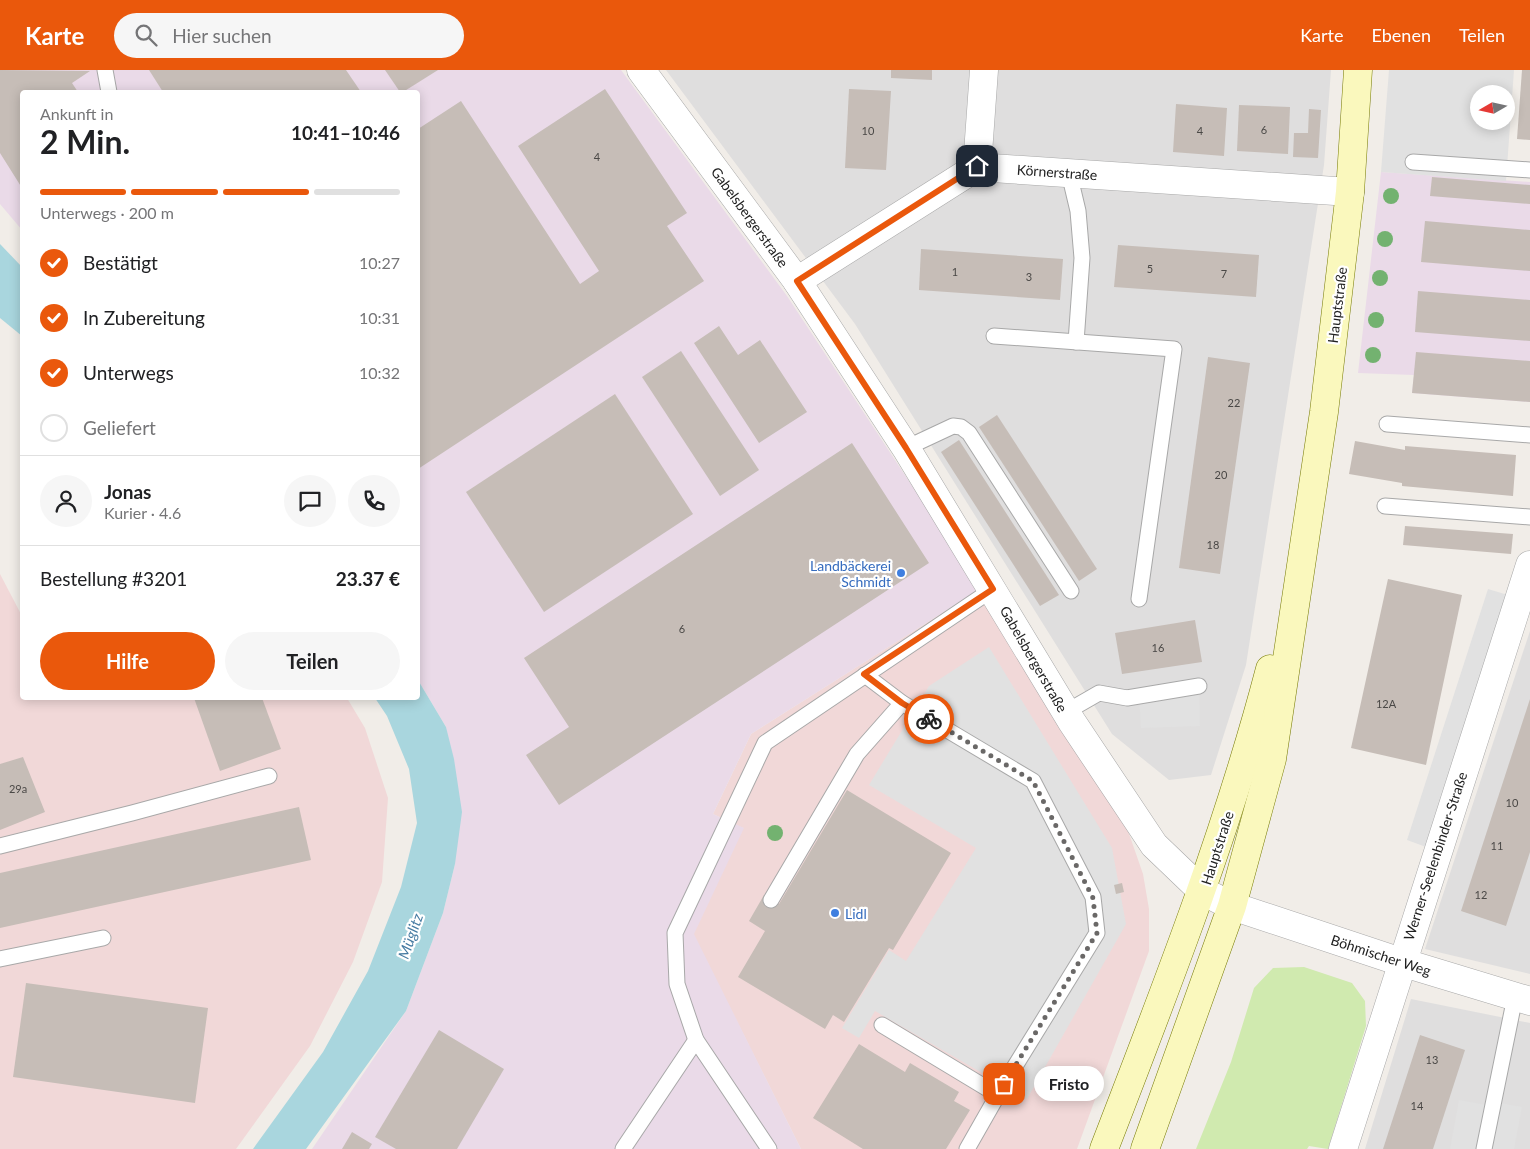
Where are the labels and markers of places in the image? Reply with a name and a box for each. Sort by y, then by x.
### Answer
pin [956,145,998,187]
place label: Landbäckerei Schmidt [810,557,891,590]
marker: Landbäckerei Schmidt [895,567,907,579]
place label: Lidl [845,905,867,922]
marker: Lidl [829,907,841,919]
pin [983,1063,1025,1105]
callout: Fristo [1034,1066,1104,1102]

